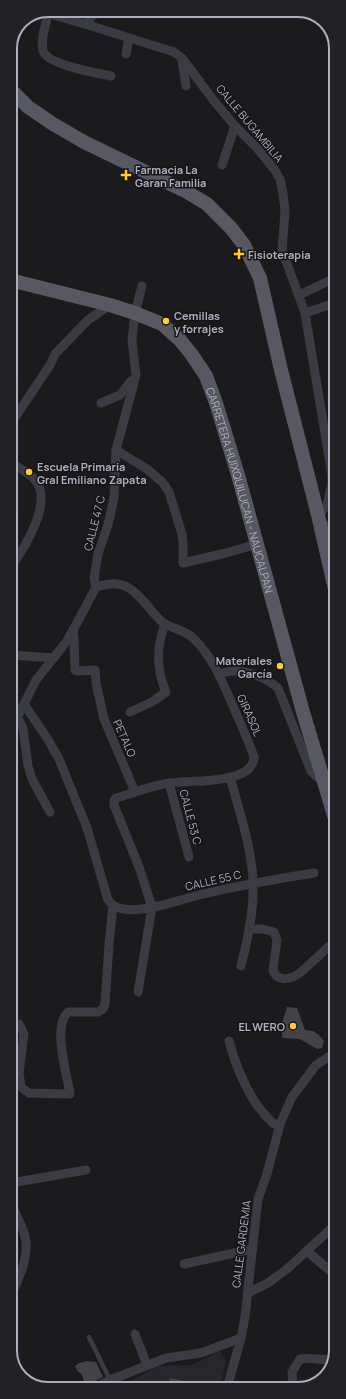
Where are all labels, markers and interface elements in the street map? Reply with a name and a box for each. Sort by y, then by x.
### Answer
street label: CALLE BUGAMBILIA [213,81,287,165]
place label: Farmacia La Garan Familia [135,162,206,190]
marker: Farmacia La Garan Familia [120,169,132,181]
place label: Fisioterapia [248,247,311,262]
marker: Fisioterapia [233,248,245,260]
place label: Cemillas y forrajes [174,308,224,336]
marker: Cemillas y forrajes [161,316,171,326]
street label: CARRETERA HUIXQUILUCAN - NAUCALPAN [203,385,277,594]
place label: Escuela Primaria Gral Emiliano Zapata [37,459,146,487]
marker: Escuela Primaria Gral Emiliano Zapata [24,467,34,477]
street label: CALLE 47 C [80,494,108,552]
place label: Materiales García [216,653,272,681]
marker: Materiales García [275,661,285,671]
street label: GIRASOL [234,692,266,739]
street label: PETALO [110,717,140,759]
street label: CALLE 53 C [176,788,206,847]
street label: CALLE 55 C [183,866,243,894]
place label: EL WERO [238,1019,285,1034]
marker: EL WERO [288,1021,298,1031]
street label: CALLE GARDEMIA [228,1199,254,1289]

